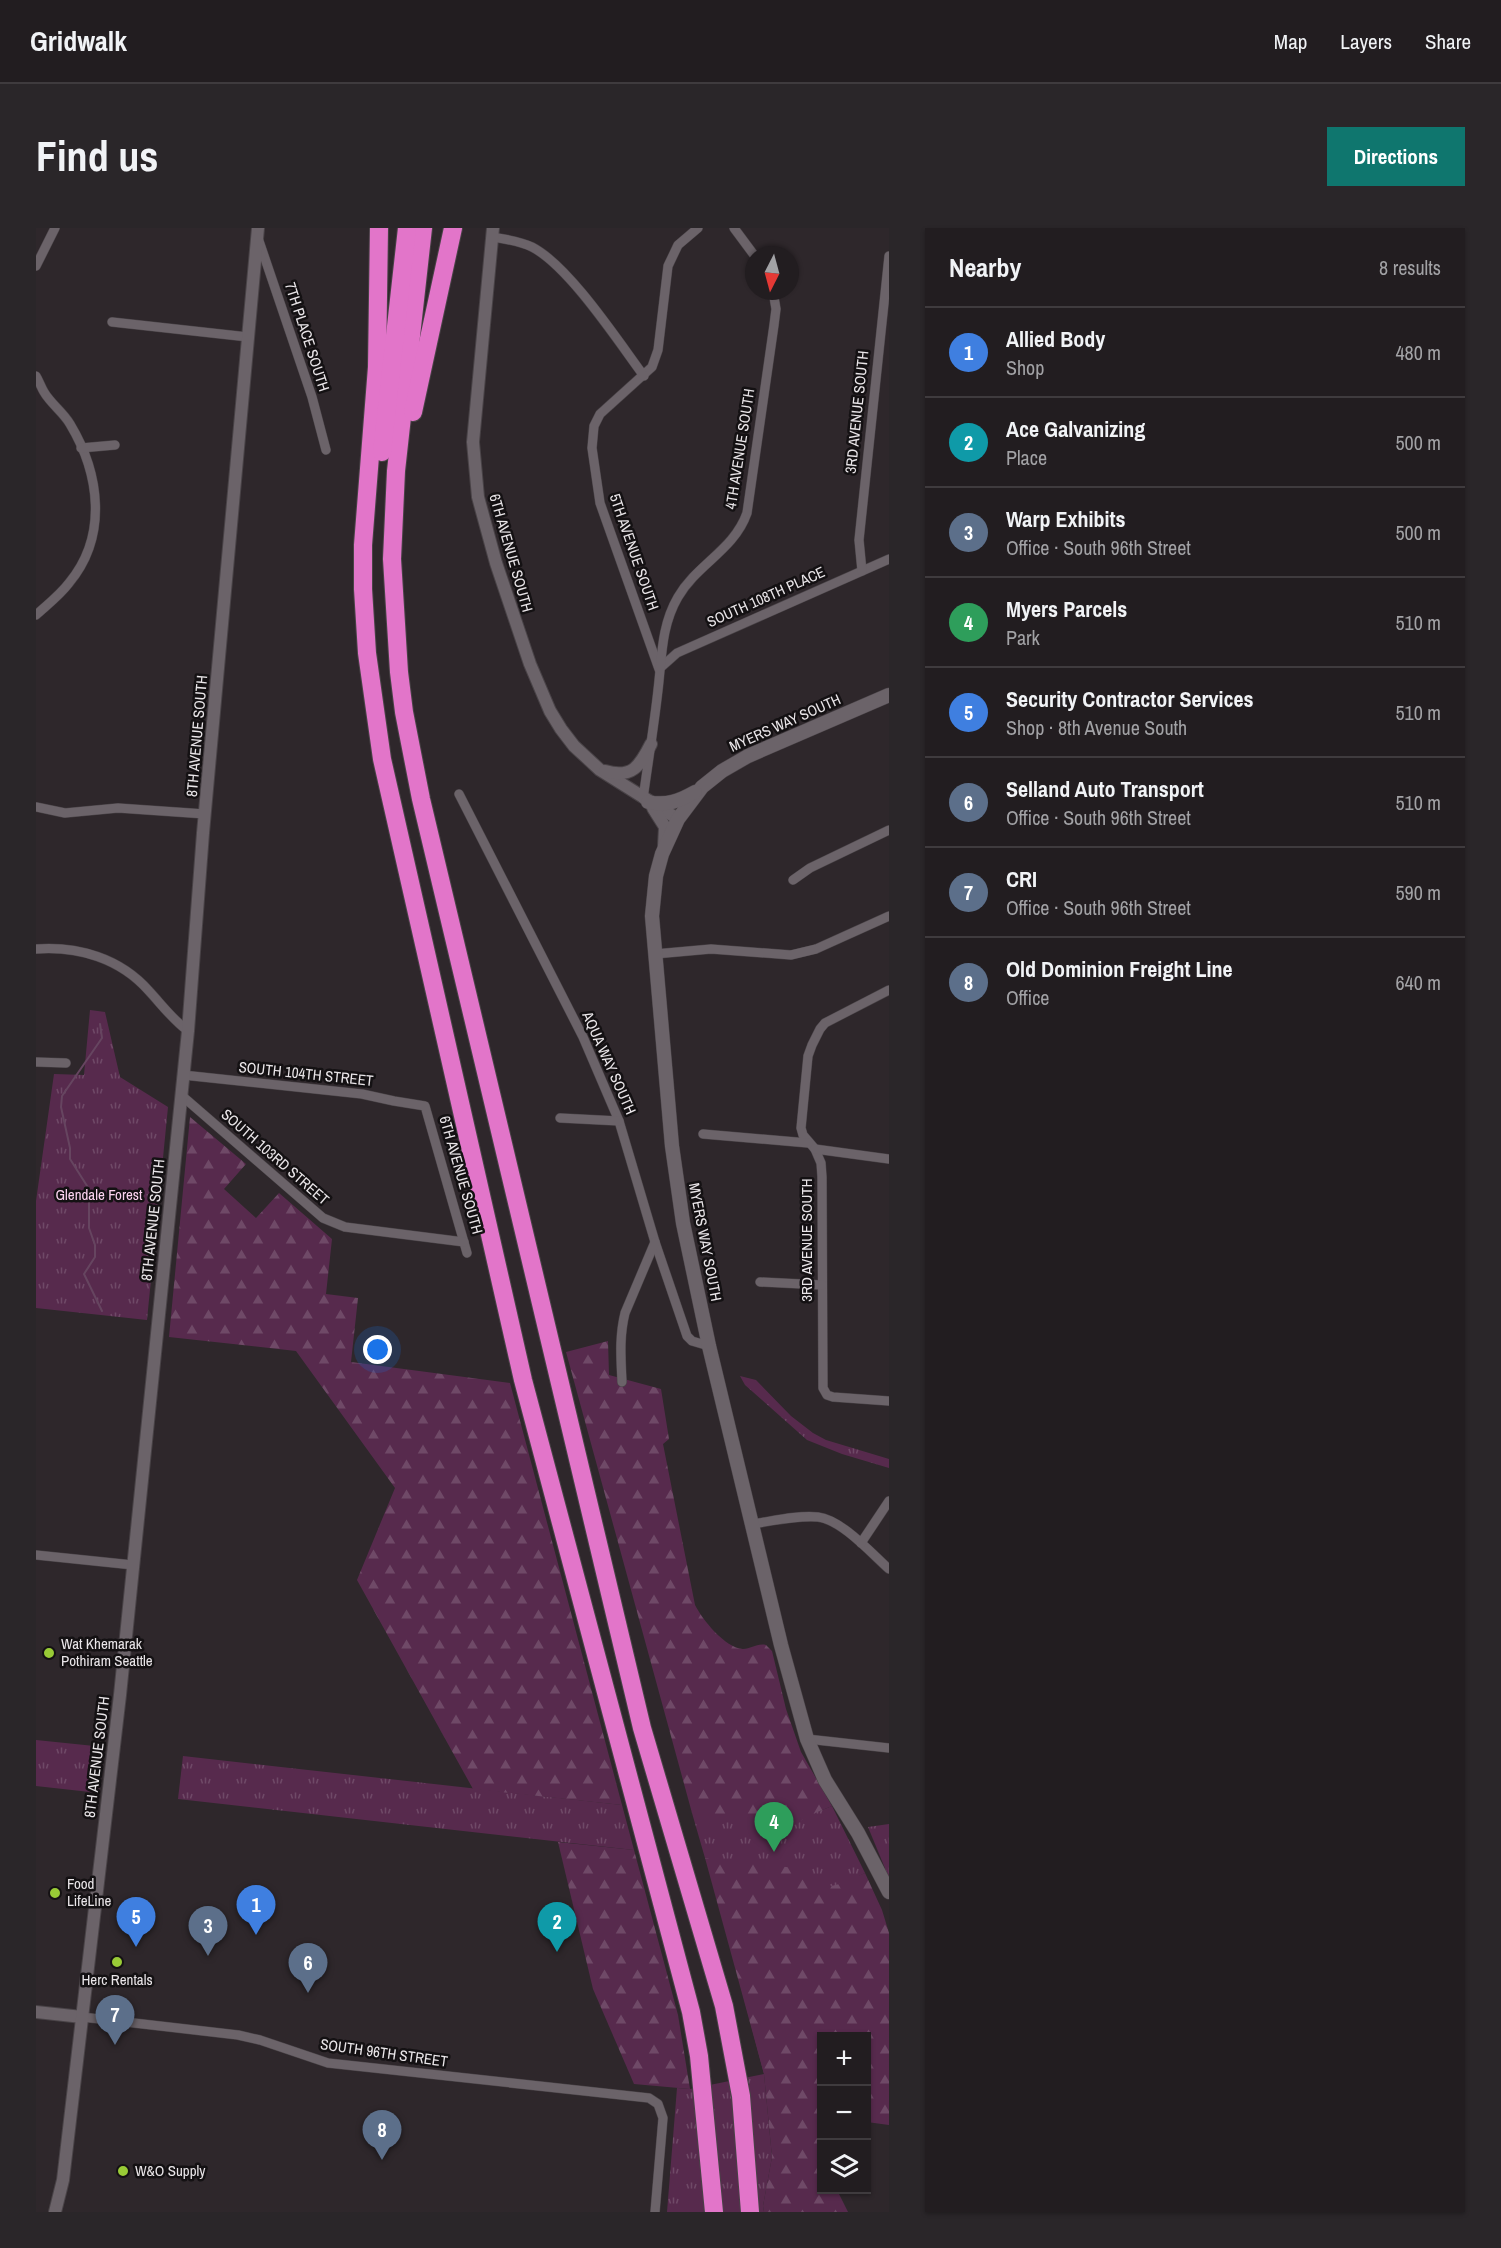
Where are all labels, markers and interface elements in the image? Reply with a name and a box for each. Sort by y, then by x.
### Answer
text: Gridwalk [30,22,127,60]
text: Map [1274,27,1307,56]
text: Layers [1340,27,1392,56]
text: Share [1425,27,1471,56]
button: Directions [1327,127,1465,186]
text: Find us [36,128,158,184]
north arrow [745,246,799,300]
text: Nearby [949,250,1021,285]
text: 8 results [1379,254,1441,281]
street label: 7TH PLACE SOUTH [280,280,335,394]
text: Allied Body [1006,324,1105,354]
text: 1 [964,339,973,366]
text: 480 m [1395,339,1441,366]
street label: 3RD AVENUE SOUTH [840,349,873,474]
text: Shop [1006,354,1044,381]
street label: 4TH AVENUE SOUTH [720,387,759,511]
text: Ace Galvanizing [1006,414,1145,444]
text: 2 [964,429,973,456]
text: 500 m [1395,429,1441,456]
text: Place [1006,444,1047,471]
street label: 6TH AVENUE SOUTH [485,491,538,614]
street label: 5TH AVENUE SOUTH [605,491,664,613]
text: Warp Exhibits [1006,504,1126,534]
text: 3 [964,519,973,546]
text: 500 m [1395,519,1441,546]
text: Office · South 96th Street [1006,534,1191,561]
street label: SOUTH 108TH PLACE [703,561,828,632]
text: Myers Parcels [1006,594,1127,624]
text: 4 [964,609,973,636]
text: 510 m [1395,609,1441,636]
text: Park [1006,624,1040,651]
street label: 8TH AVENUE SOUTH [181,674,212,798]
text: Security Contractor Services [1006,684,1254,714]
street label: MYERS WAY SOUTH [726,689,844,757]
text: 5 [964,699,973,726]
text: 510 m [1395,699,1441,726]
text: Shop · 8th Avenue South [1006,714,1187,741]
text: Selland Auto Transport [1006,774,1204,804]
text: 6 [964,789,973,816]
text: 510 m [1395,789,1441,816]
text: Office · South 96th Street [1006,804,1191,831]
text: CRI [1006,864,1037,894]
text: 7 [964,879,973,906]
text: 590 m [1395,879,1441,906]
text: Office · South 96th Street [1006,894,1191,921]
text: Old Dominion Freight Line [1006,954,1233,984]
text: 8 [964,969,973,996]
text: 640 m [1395,969,1441,996]
text: Office [1006,984,1049,1011]
street label: AQUA WAY SOUTH [577,1007,642,1118]
street label: SOUTH 104TH STREET [238,1056,375,1091]
street label: SOUTH 103RD STREET [217,1104,334,1210]
street label: 6TH AVENUE SOUTH [435,1113,488,1236]
street label: 8TH AVENUE SOUTH [136,1158,169,1282]
street label: 3RD AVENUE SOUTH [796,1178,817,1302]
street label: MYERS WAY SOUTH [684,1181,727,1303]
park label: Glendale Forest [56,1184,143,1205]
your location [363,1335,392,1364]
place label: Wat Khemarak Pothiram Seattle [61,1633,153,1671]
marker: Wat Khemarak Pothiram Seattle [42,1646,56,1660]
street label: 8TH AVENUE SOUTH [79,1695,114,1819]
pin: 4 [754,1802,794,1852]
place label: Food LifeLine [67,1873,112,1911]
marker: Food LifeLine [48,1886,62,1900]
pin: 1 [236,1886,276,1935]
pin: 5 [116,1898,156,1947]
pin: 2 [538,1902,576,1952]
pin: 3 [188,1906,228,1956]
pin: 6 [288,1944,328,1993]
marker: Herc Rentals [110,1955,124,1969]
place label: Herc Rentals [81,1969,153,1990]
pin: 7 [96,1996,134,2045]
map controls [817,2032,871,2194]
button: + [817,2032,871,2086]
street label: SOUTH 96TH STREET [319,2033,450,2072]
button: − [817,2086,871,2140]
pin: 8 [362,2110,402,2160]
button: layers [817,2140,871,2194]
place label: W&O Supply [135,2160,206,2181]
marker: W&O Supply [116,2164,130,2178]

